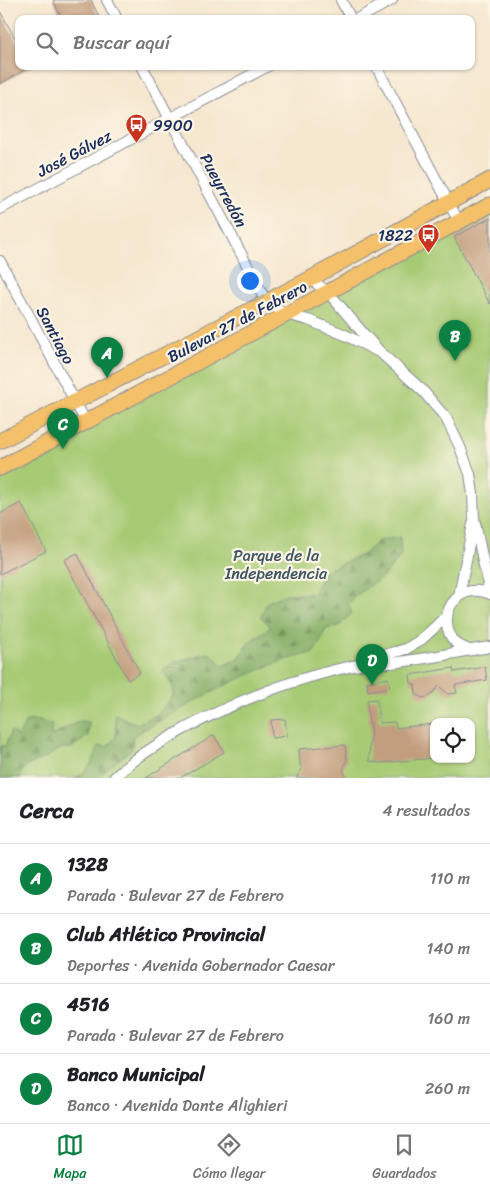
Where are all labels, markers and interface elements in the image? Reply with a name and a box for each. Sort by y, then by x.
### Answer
search box [15,15,475,70]
text: Buscar aquí [73,26,170,59]
icon: search [33,29,61,57]
place label: 9900 [153,111,193,140]
bus stop icon: 9900 [125,113,149,144]
street label: José Gálvez [31,121,117,186]
street label: Pueyrredón [192,148,256,233]
place label: 1822 [378,221,413,250]
bus stop icon: 1822 [417,223,441,254]
your location [237,268,263,294]
street label: Bulevar 27 de Febrero [162,272,313,371]
street label: Santiago [28,301,83,370]
pin: B [439,320,471,361]
pin: A [91,337,123,378]
pin: C [47,408,79,449]
park label: Parque de la Independencia [224,541,328,588]
pin: D [356,644,388,685]
map controls [430,718,475,763]
button: locate [430,718,475,763]
text: Cerca [20,792,74,830]
text: 4 resultados [382,796,470,825]
text: 1328 [67,848,108,881]
text: A [31,864,41,893]
text: 110 m [430,864,470,893]
text: Parada · Bulevar 27 de Febrero [67,881,284,910]
text: Club Atlético Provincial [67,918,265,951]
text: B [31,934,41,963]
text: 140 m [427,934,470,963]
text: Deportes · Avenida Gobernador Caesar [67,951,334,980]
text: 4516 [67,988,109,1021]
text: C [31,1004,41,1033]
text: 160 m [427,1004,470,1033]
text: Parada · Bulevar 27 de Febrero [67,1021,284,1050]
text: Banco Municipal [67,1058,205,1091]
text: D [31,1074,41,1103]
text: 260 m [425,1074,470,1103]
text: Banco · Avenida Dante Alighieri [67,1091,287,1120]
tab: Mapa [53,1131,86,1186]
tab: Cómo llegar [193,1131,265,1186]
tab: Guardados [372,1131,437,1186]

